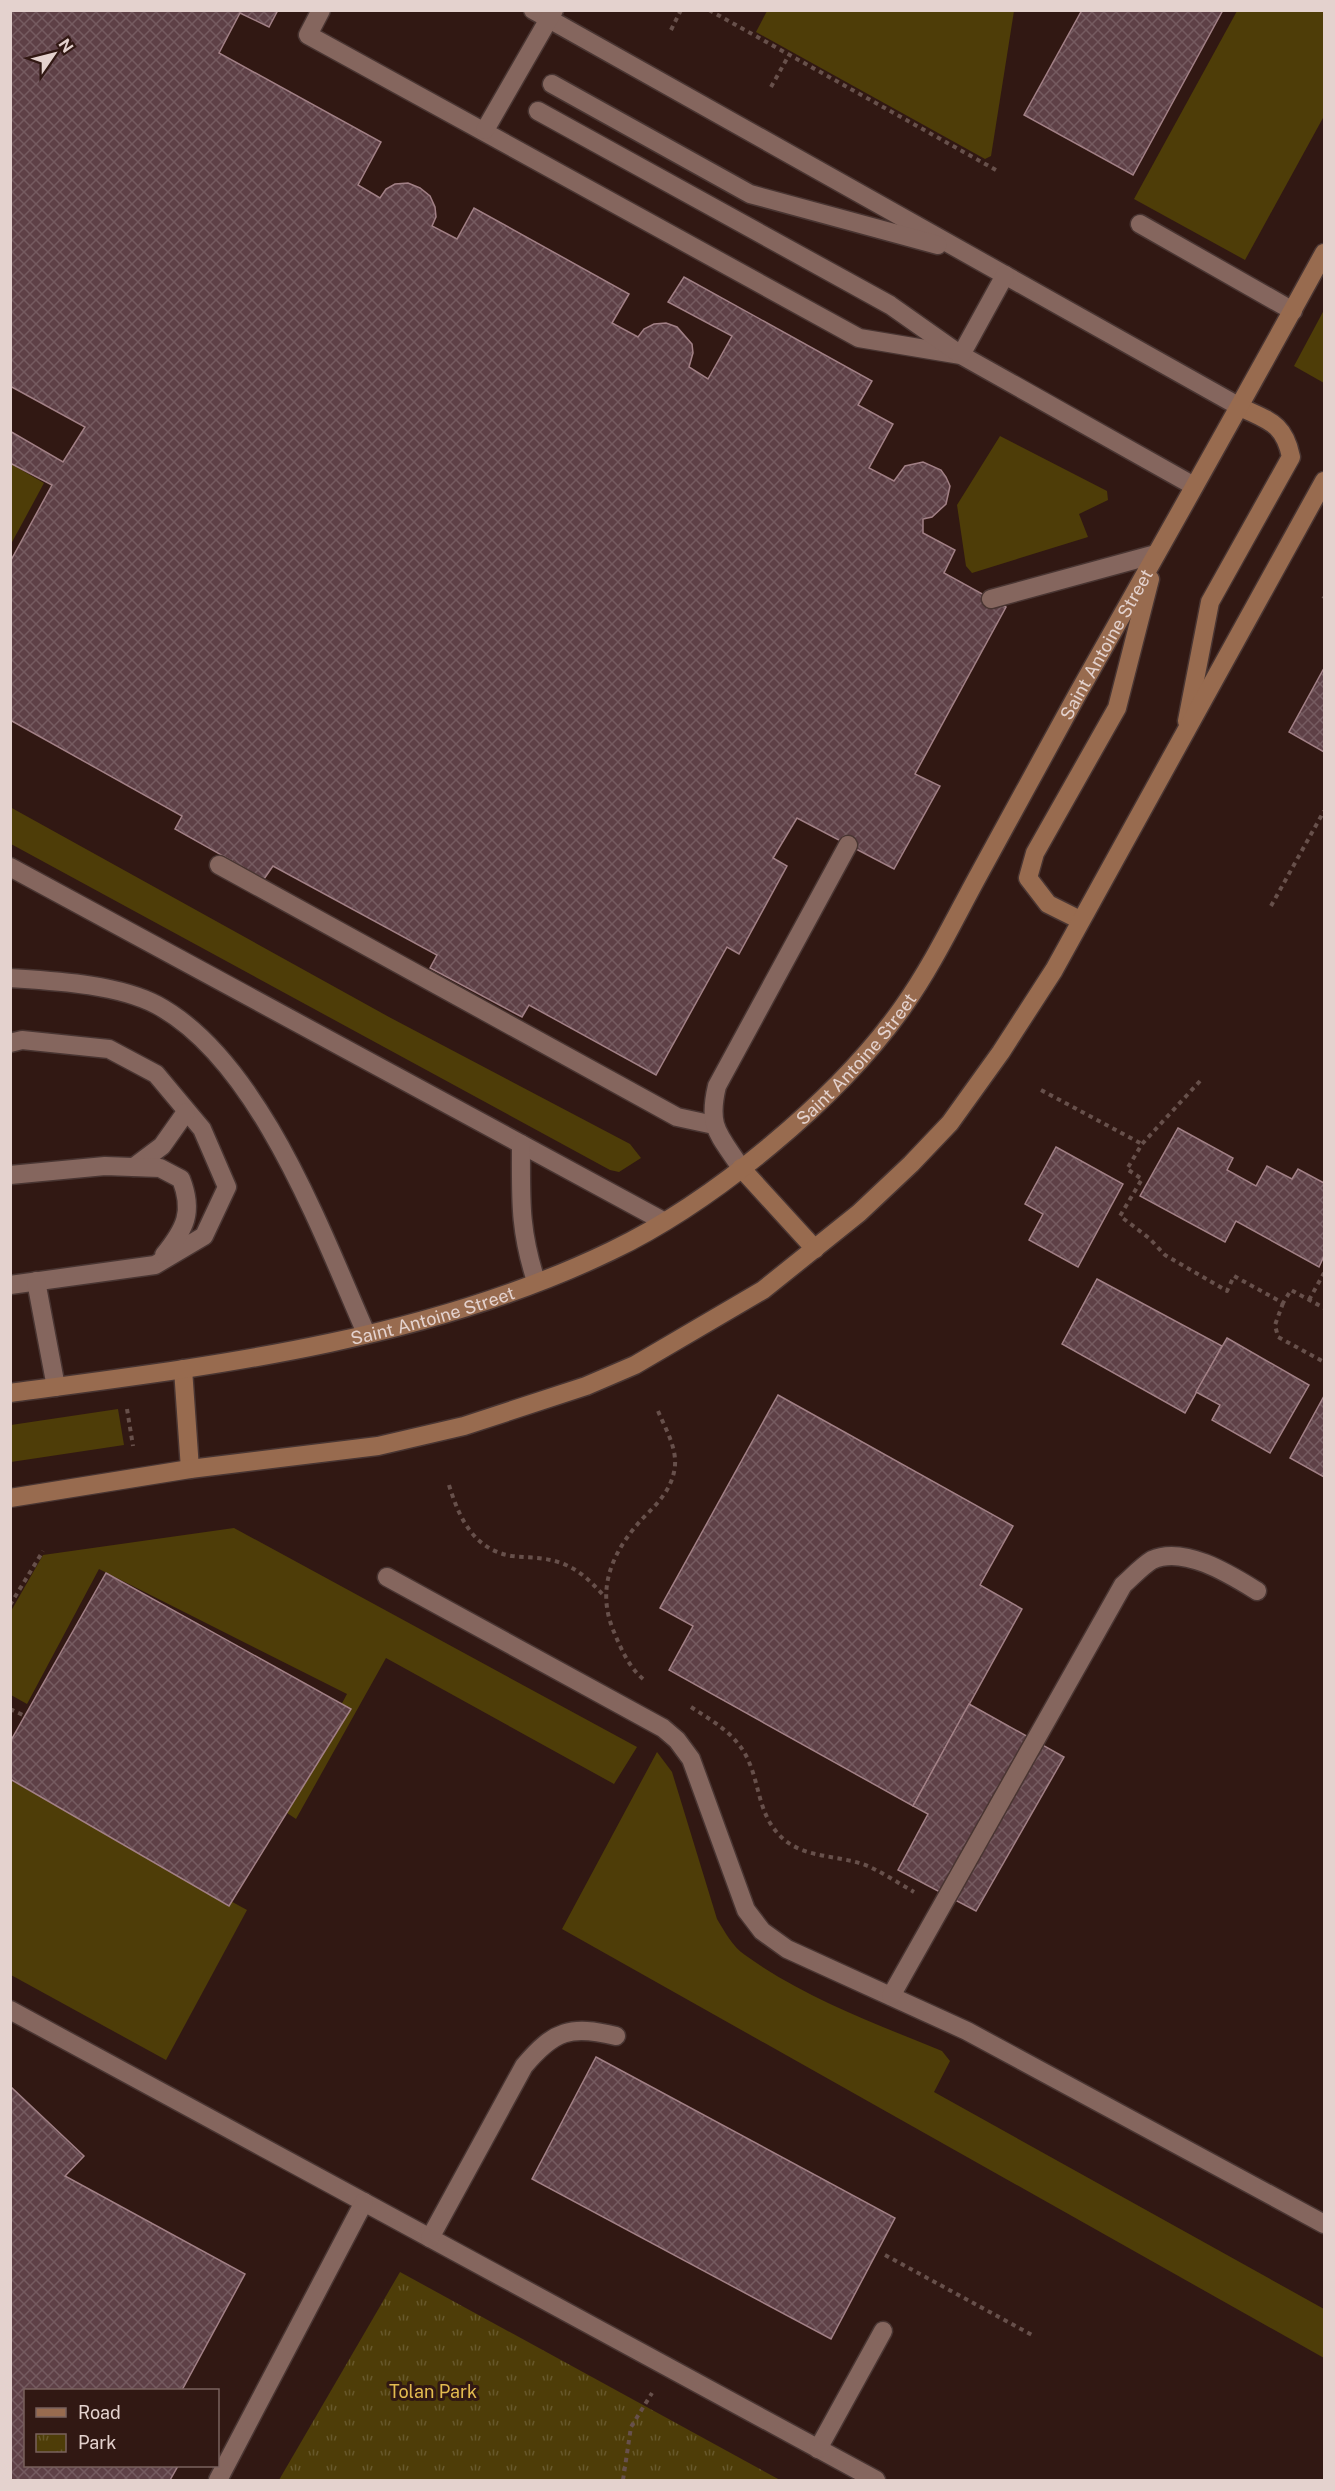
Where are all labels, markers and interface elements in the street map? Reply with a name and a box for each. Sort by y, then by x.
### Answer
north arrow [24,24,84,84]
text: N [55,35,77,56]
street label: Saint Antoine Street [1055,565,1157,723]
street label: Saint Antoine Street [792,989,920,1129]
street label: Saint Antoine Street [348,1282,517,1349]
park label: Tolan Park [389,2381,477,2402]
legend [24,2389,219,2467]
text: Road [78,2402,121,2423]
text: Park [78,2432,116,2453]

